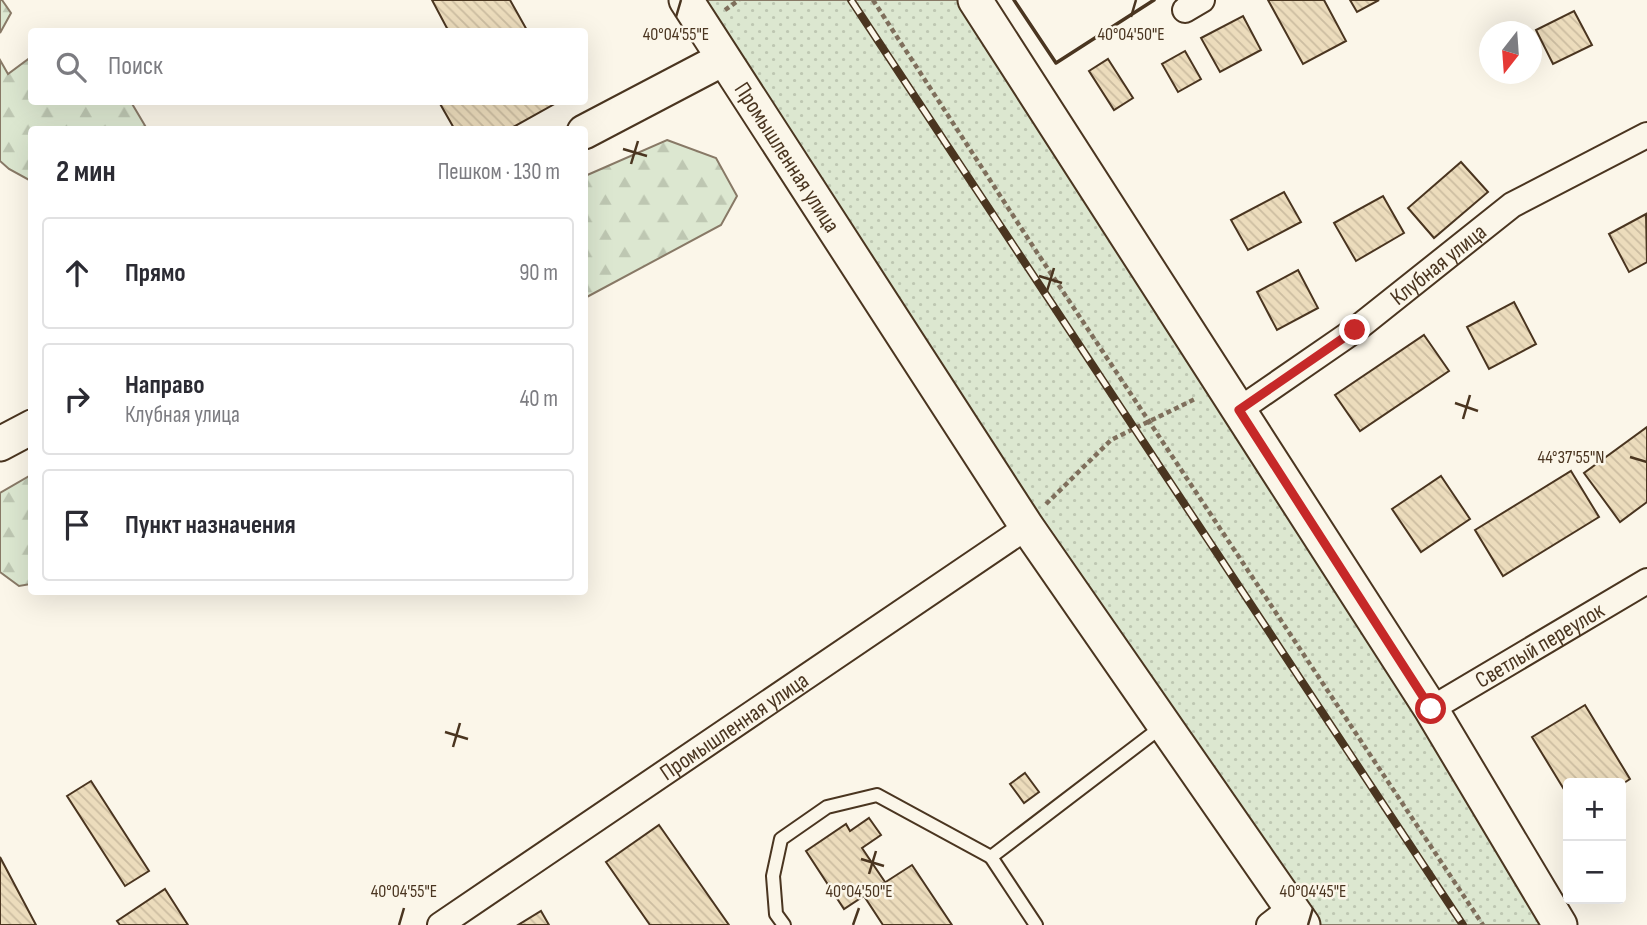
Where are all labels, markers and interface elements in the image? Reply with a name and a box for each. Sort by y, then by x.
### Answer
north arrow [1479,21,1542,84]
text: 40°04'55"E [643,24,709,45]
text: 40°04'50"E [1097,24,1165,45]
search box [28,28,588,105]
icon: search [52,48,90,86]
text: Поиск [108,51,163,82]
street label: Промышленная улица [728,77,846,238]
text: 2 мин [56,154,116,190]
text: Пешком · 130 m [438,158,560,186]
street label: Клубная улица [1385,218,1492,311]
icon: ahead [58,254,96,292]
text: Прямо [125,258,186,289]
text: 90 m [519,259,558,287]
route end [1339,314,1370,345]
text: Направо [125,370,204,401]
icon: right [58,380,96,418]
text: 40 m [520,385,558,413]
text: Клубная улица [125,401,240,429]
text: 44°37'55"N [1538,447,1604,468]
icon: arrive [58,506,96,544]
text: Пункт назначения [125,510,296,541]
street label: Светлый переулок [1470,596,1610,695]
street label: Промышленная улица [655,666,814,787]
route start [1415,693,1446,724]
map controls [1563,778,1626,904]
button: + [1563,778,1626,841]
button: − [1563,841,1626,904]
text: 40°04'55"E [371,881,437,902]
text: 40°04'50"E [825,881,893,902]
text: 40°04'45"E [1280,881,1346,902]

